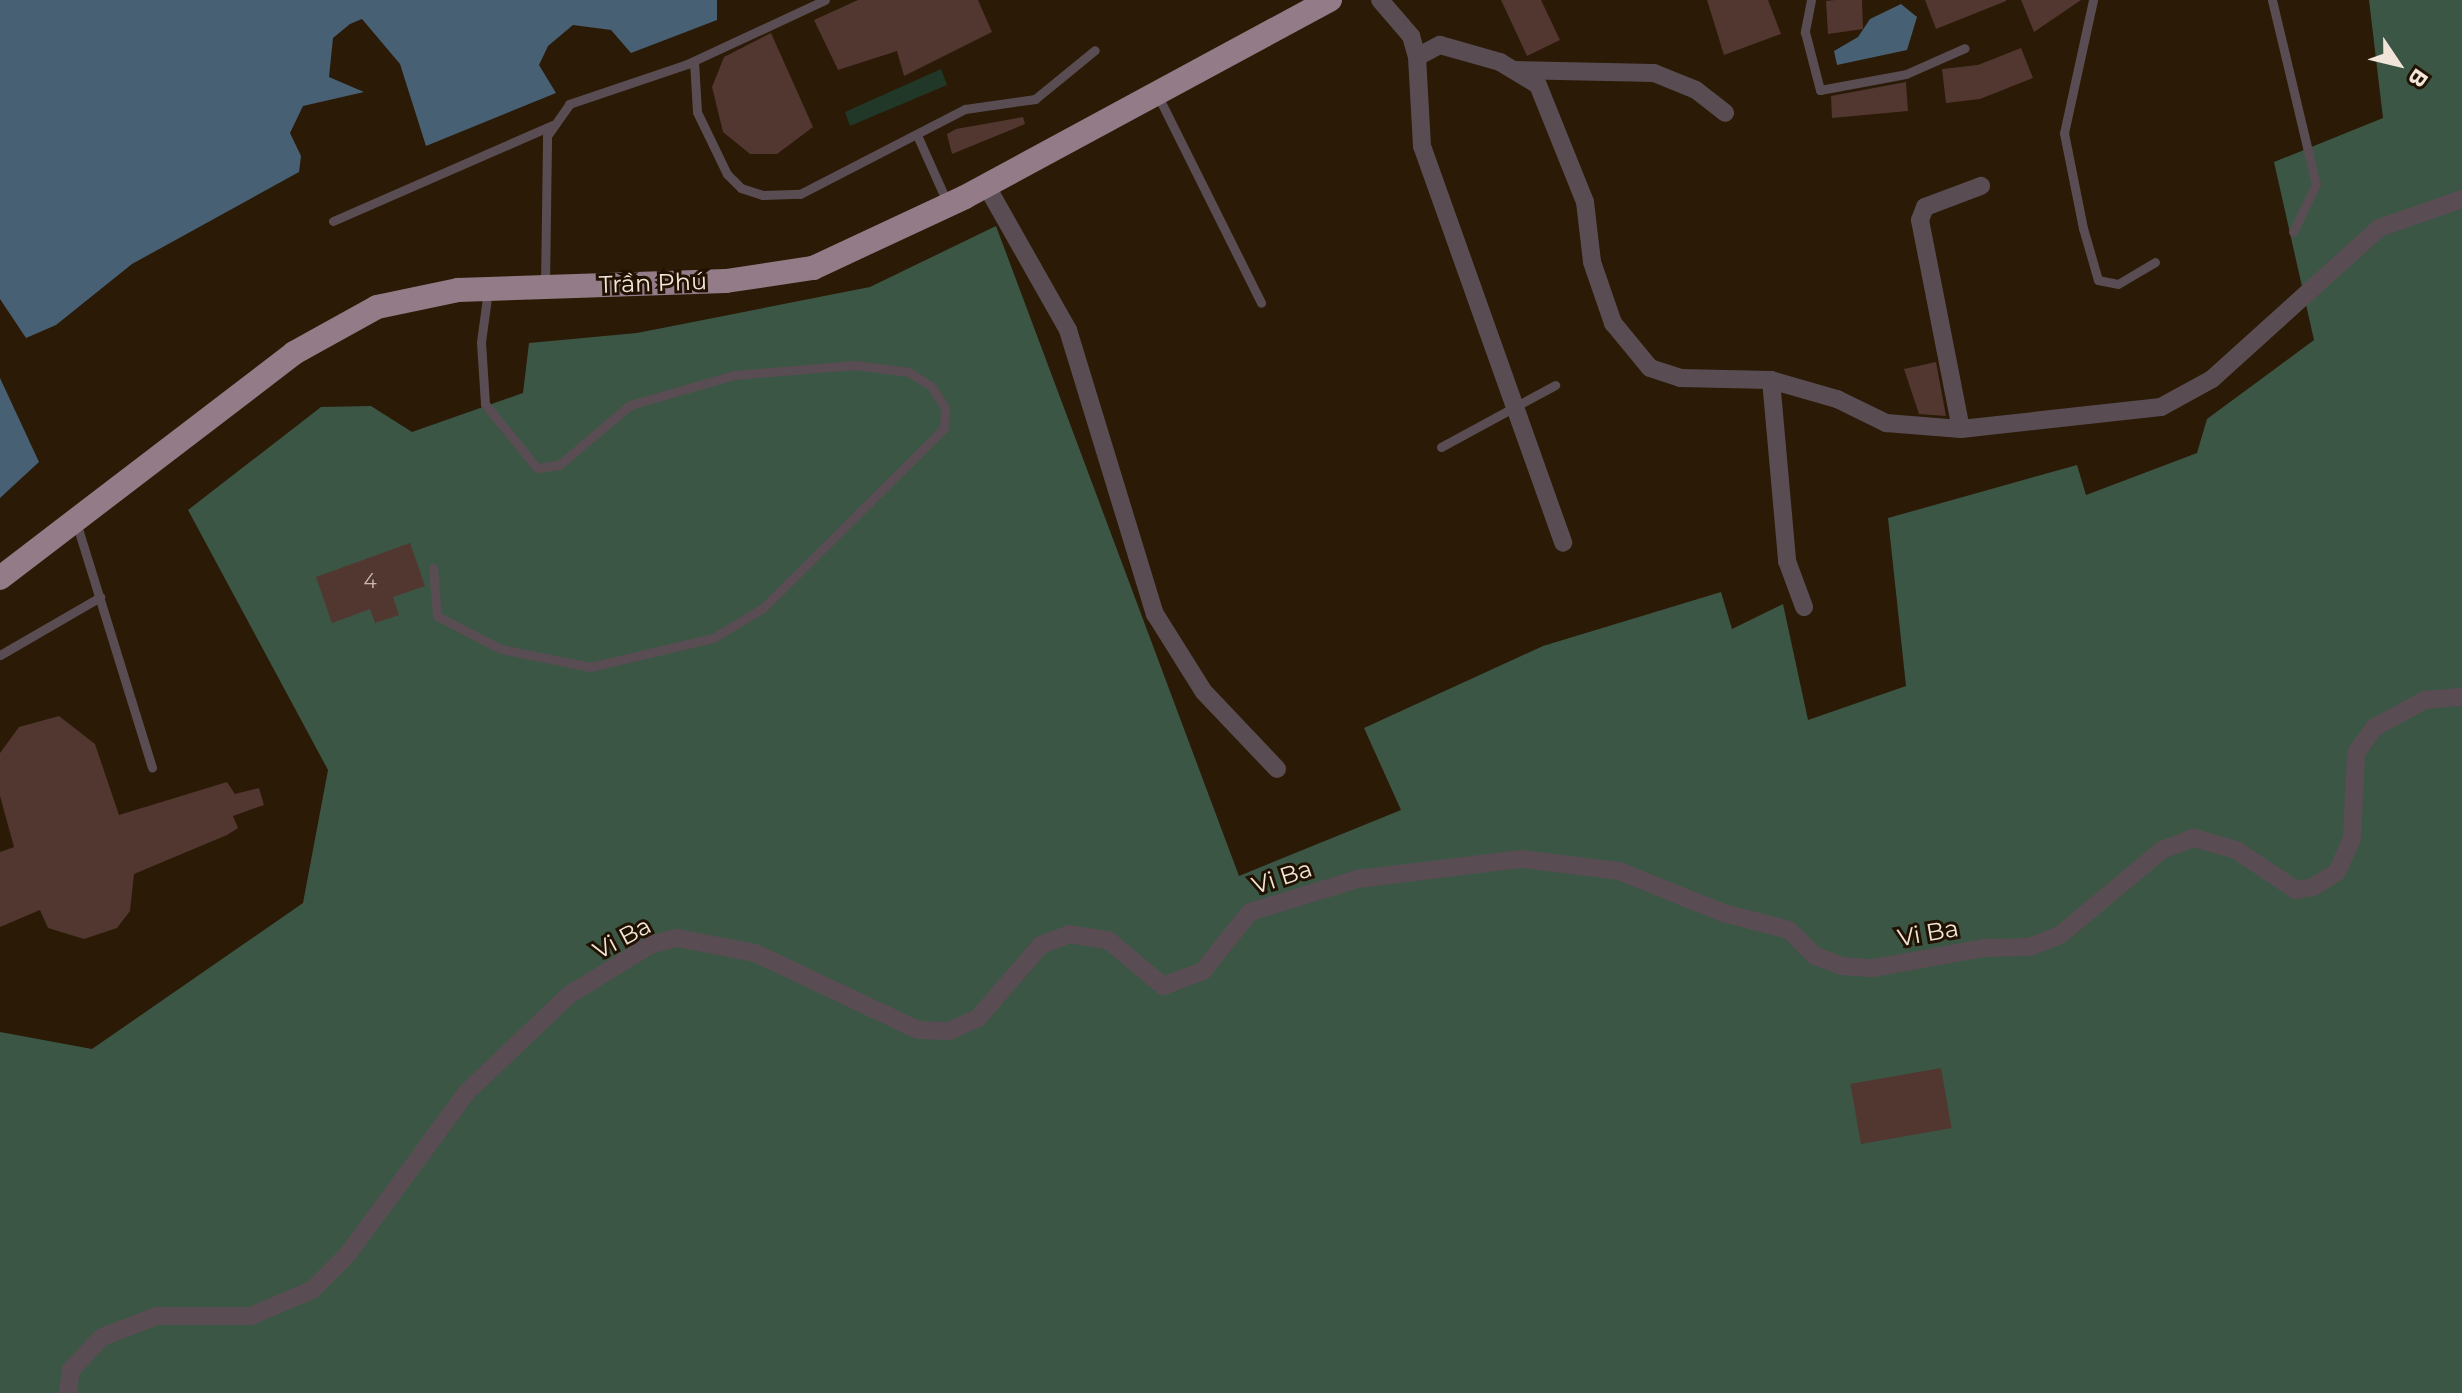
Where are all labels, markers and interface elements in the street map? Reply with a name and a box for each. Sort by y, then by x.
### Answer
north arrow [2358,24,2438,104]
text: B [2402,63,2434,93]
street label: Trần Phú [598,267,708,299]
house number: 4 [363,569,377,593]
street label: Vi Ba [1248,854,1316,900]
street label: Vi Ba [588,911,656,965]
street label: Vi Ba [1895,913,1961,953]

